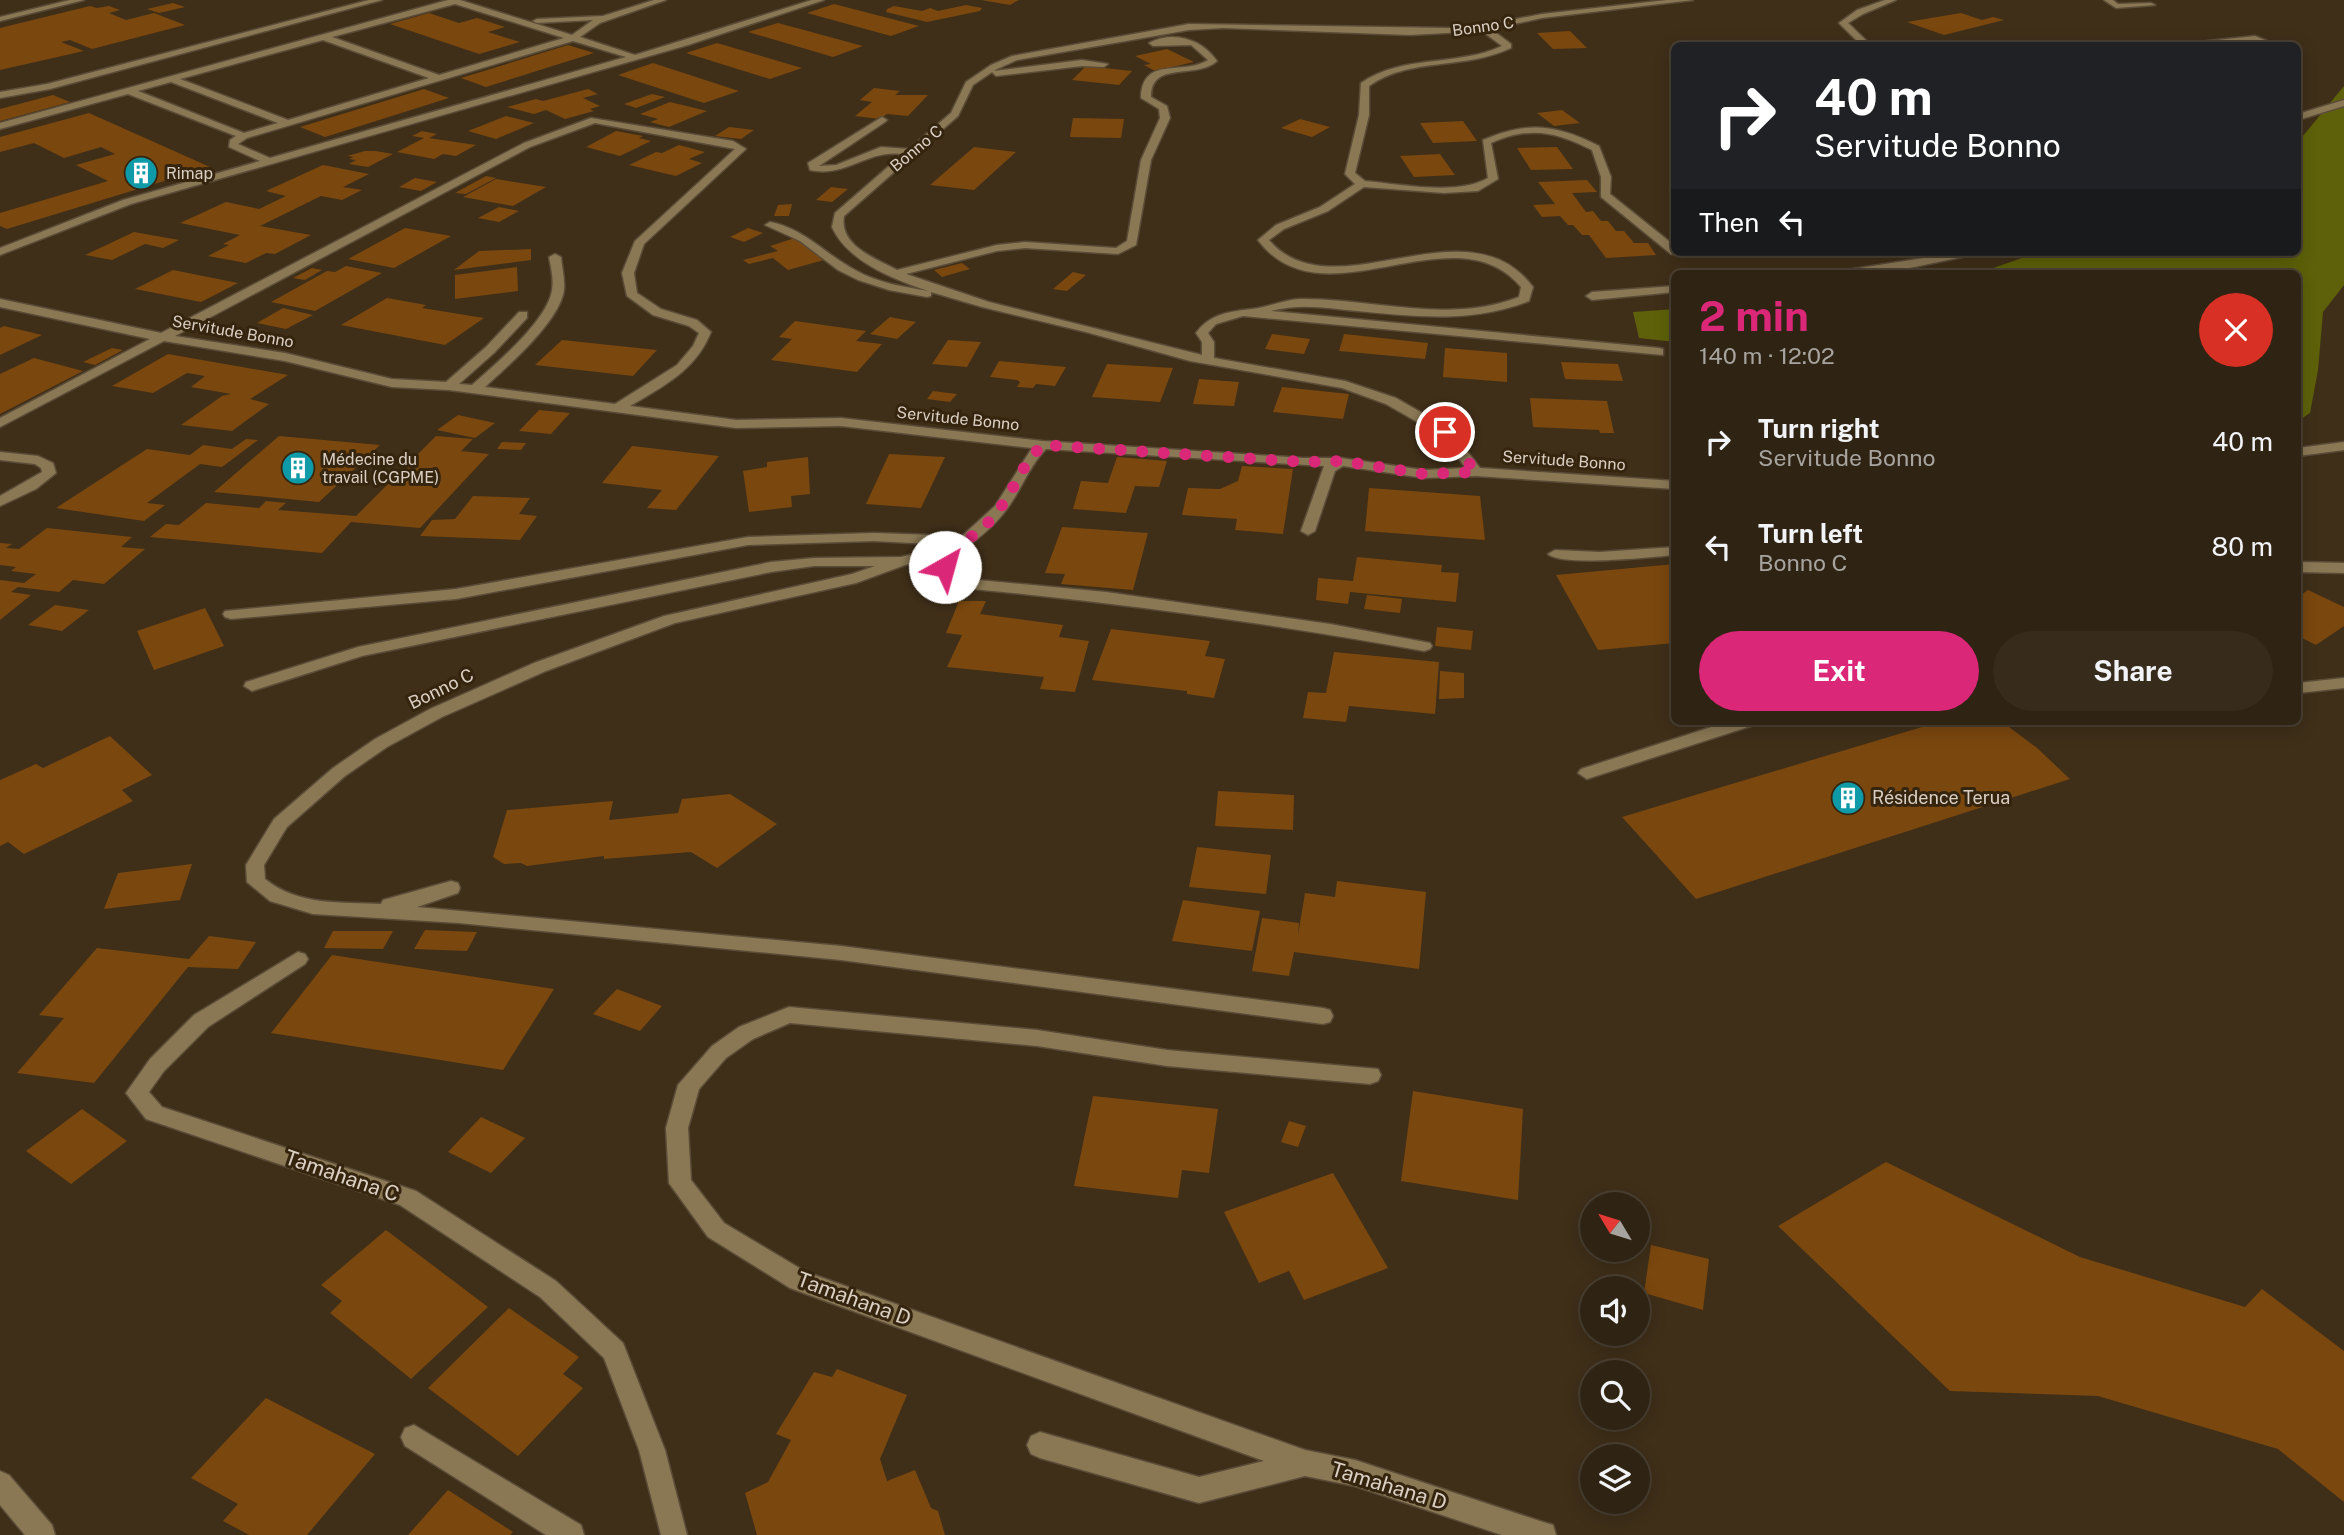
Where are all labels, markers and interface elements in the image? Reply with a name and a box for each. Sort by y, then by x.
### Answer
street label: Bonno C [1451,13,1515,40]
text: 40 m [1814,68,1933,126]
icon: right [1699,70,1790,161]
street label: Bonno C [886,121,946,176]
text: Servitude Bonno [1814,127,2061,164]
building icon: Rimap [122,154,160,192]
place label: Rimap [166,164,213,183]
icon: left [1773,203,1811,241]
text: Then [1699,207,1759,238]
text: 2 min [1699,291,1809,340]
button: close [2199,293,2273,367]
street label: Servitude Bonno [170,311,295,352]
text: 140 m · 12:02 [1699,342,1835,369]
pin [1415,402,1475,462]
street label: Servitude Bonno [896,403,1020,434]
icon: arrive [1426,413,1464,451]
text: Turn right [1758,413,1880,444]
icon: right [1699,423,1737,461]
text: 40 m [2212,426,2273,457]
text: Servitude Bonno [1758,444,1935,471]
street label: Servitude Bonno [1502,447,1626,474]
building icon: Médecine du travail (CGPME) [279,449,317,487]
place label: Médecine du travail (CGPME) [322,450,439,487]
text: Turn left [1758,518,1863,549]
icon: left [1699,528,1737,566]
position arrow [908,530,982,604]
text: 80 m [2212,531,2273,562]
text: Bonno C [1758,549,1847,576]
button: Exit [1699,631,1979,711]
button: Share [1993,631,2273,711]
street label: Bonno C [405,664,477,713]
building icon: Résidence Terua [1829,779,1867,817]
place label: Résidence Terua [1872,787,2010,808]
street label: Tamahana C [282,1144,403,1207]
north arrow [1580,1192,1650,1262]
map controls [1580,1192,1650,1514]
street label: Tamahana D [794,1266,915,1331]
button: sound [1580,1276,1650,1346]
button: search [1580,1360,1650,1430]
button: layers [1580,1444,1650,1514]
street label: Tamahana D [1328,1456,1450,1515]

